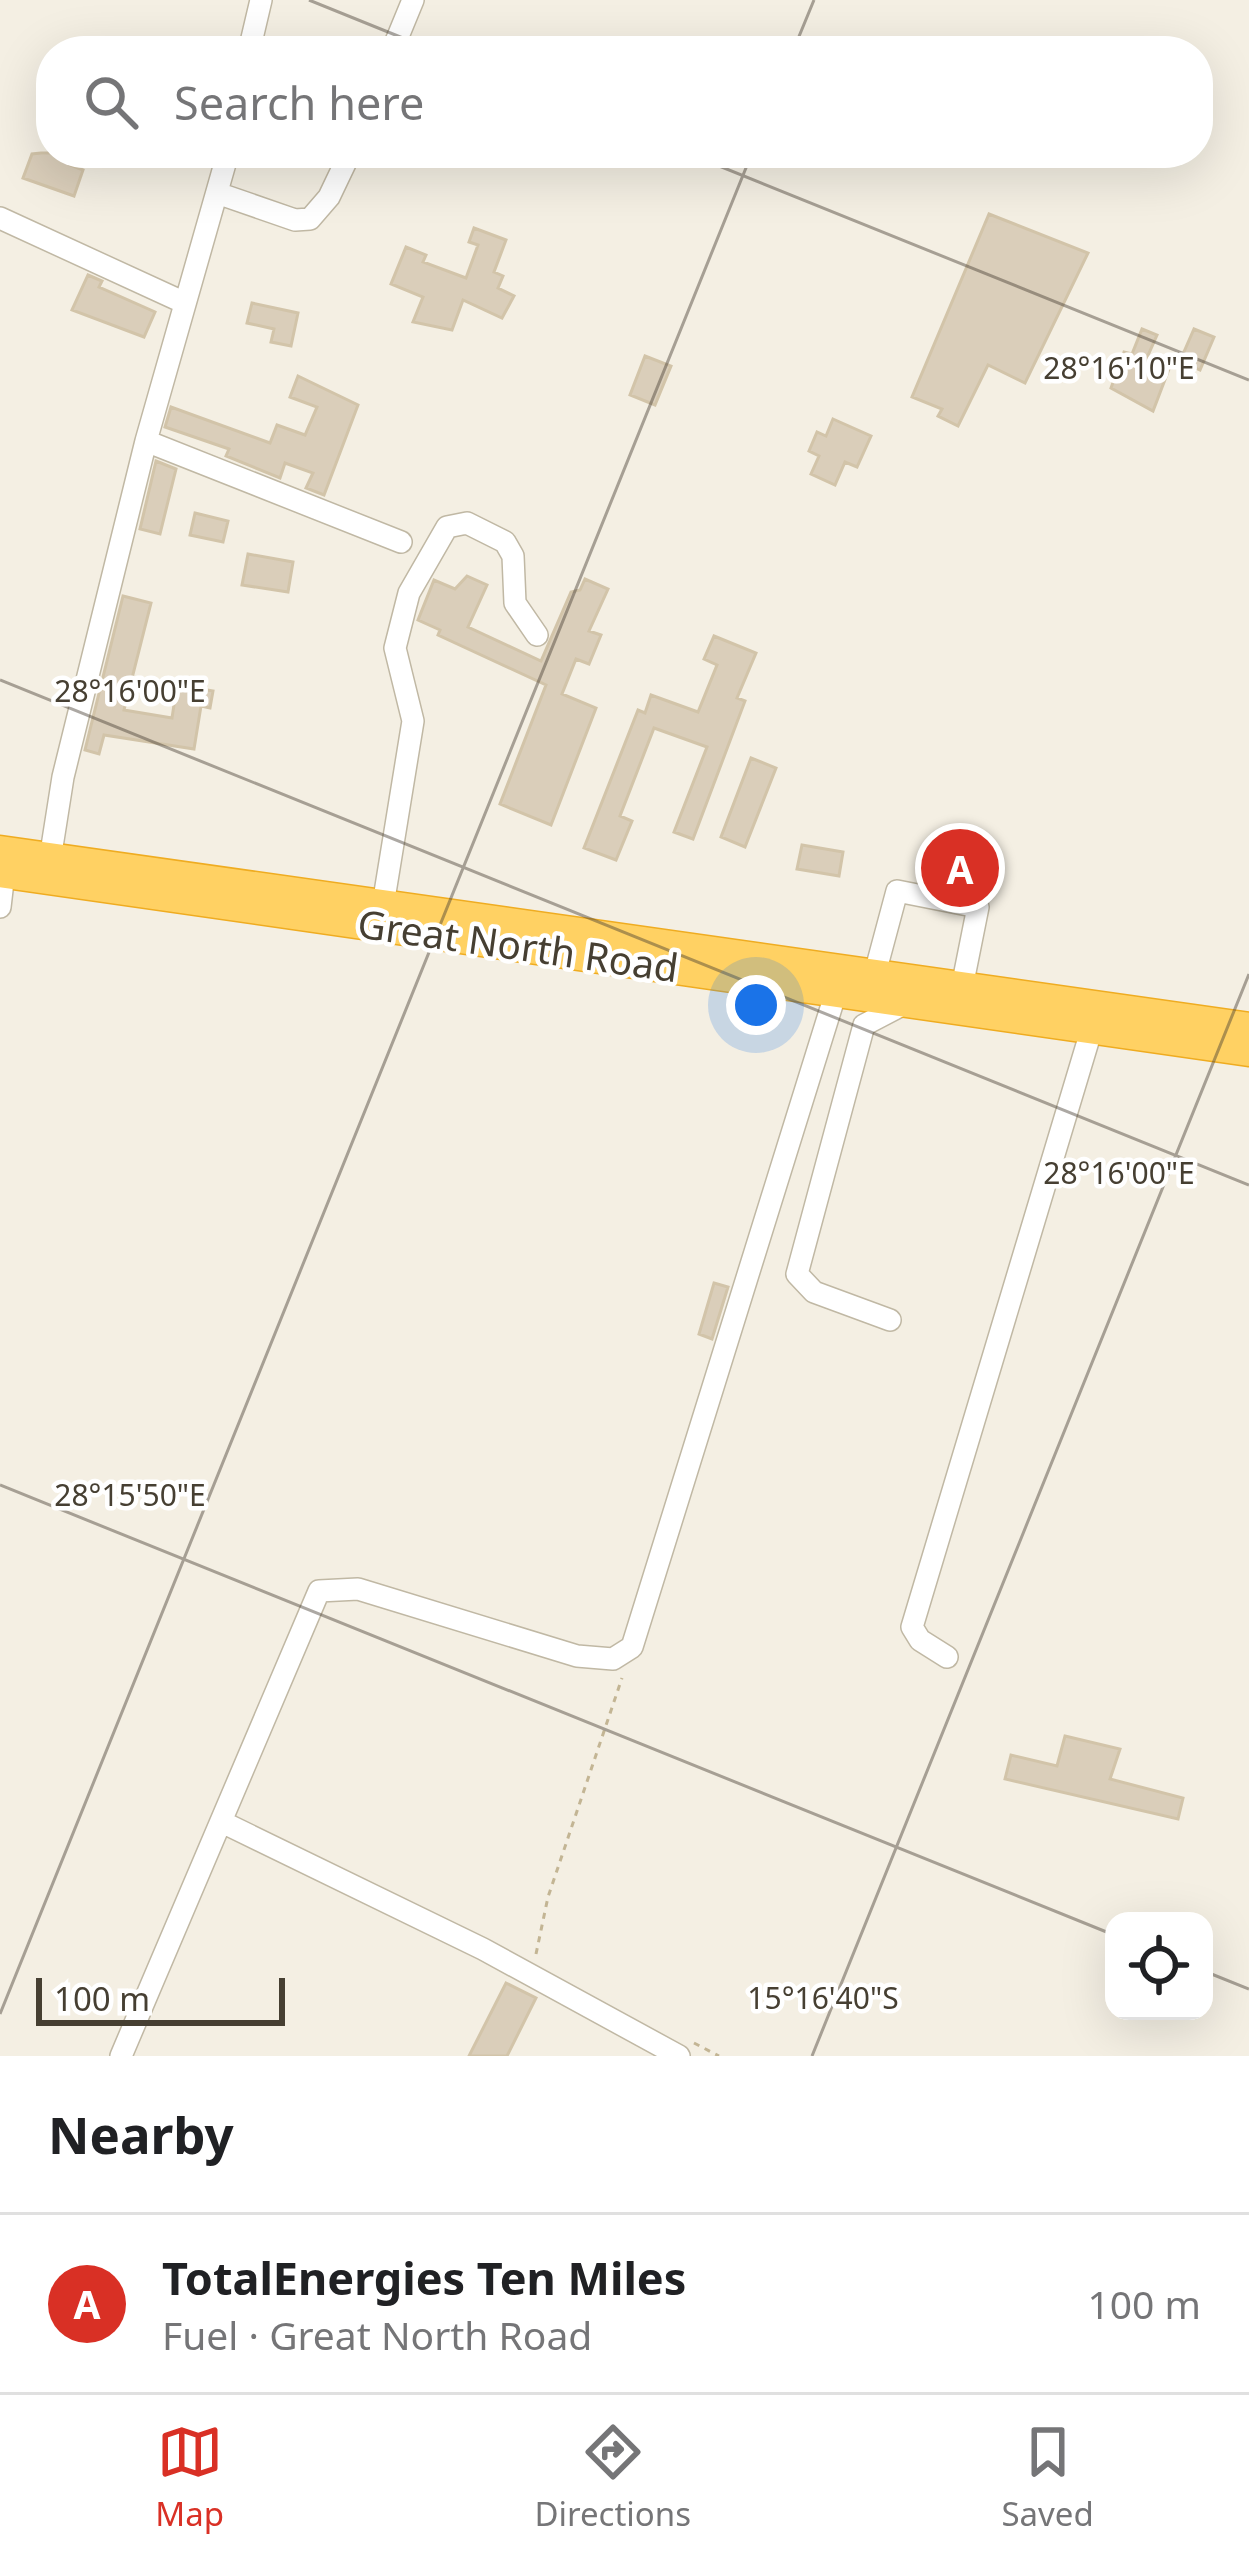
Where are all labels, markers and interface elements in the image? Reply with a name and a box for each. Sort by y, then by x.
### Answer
search box [36,36,1213,168]
icon: search [78,69,144,135]
text: Search here [174,72,424,133]
text: 28°16'10"E [1043,347,1195,388]
text: 28°16'00"E [54,670,206,711]
pin: A [921,823,999,913]
street label: Great North Road [354,896,682,993]
your location [726,975,786,1035]
text: 28°16'00"E [1043,1152,1195,1193]
text: 28°15'50"E [54,1474,206,1515]
map controls [1105,1912,1213,2020]
button: locate [1105,1912,1213,2020]
scale bar [36,1972,285,2025]
text: 100 m [54,1976,150,2021]
text: 15°16'40"S [747,1977,899,2018]
text: Nearby [48,2099,234,2169]
text: TotalEnergies Ten Miles [162,2247,686,2308]
text: A [74,2277,101,2330]
text: 100 m [1087,2277,1201,2330]
text: Fuel · Great North Road [162,2308,592,2361]
tab: Map [155,2419,224,2536]
tab: Directions [534,2419,691,2536]
tab: Saved [1001,2419,1094,2536]

